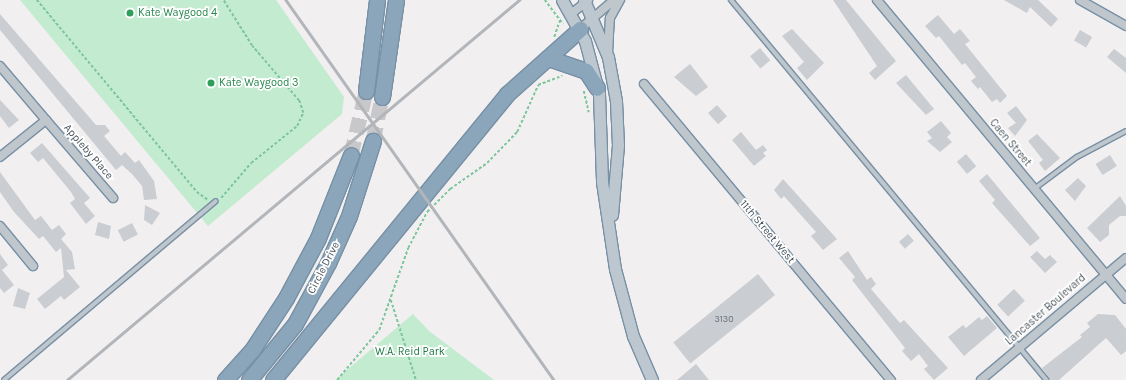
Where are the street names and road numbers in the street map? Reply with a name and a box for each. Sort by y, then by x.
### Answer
street label: Caen Street [986,117,1034,169]
street label: Appleby Place [60,122,116,182]
street label: 11th Street West [737,198,797,266]
street label: Circle Drive [305,240,343,296]
street label: Lancaster Boulevard [1003,272,1089,348]

